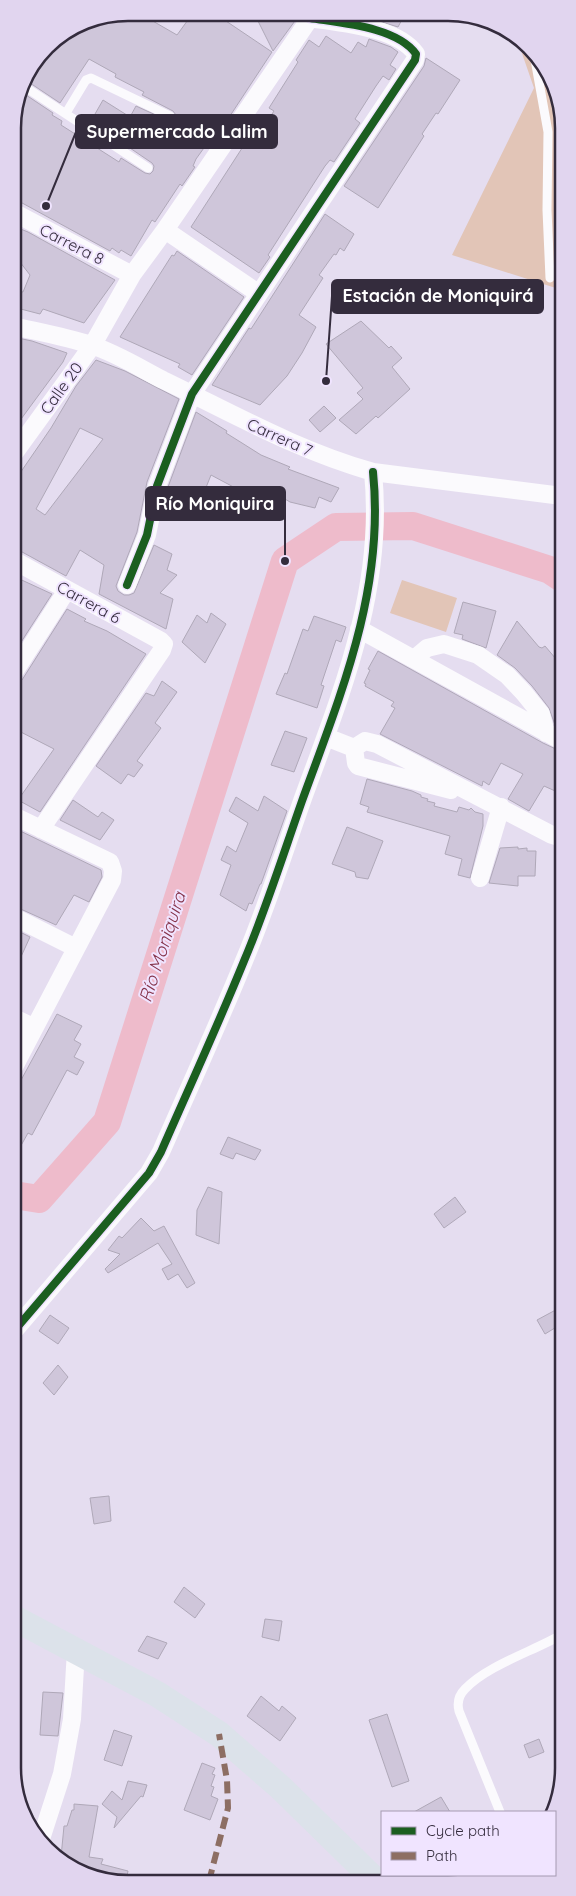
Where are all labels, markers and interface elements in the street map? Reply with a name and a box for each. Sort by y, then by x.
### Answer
callout: Supermercado Lalim [76,115,277,148]
text: Supermercado Lalim [86,120,268,143]
street label: Carrera 8 [36,219,108,269]
callout: Estación de Moniquirá [332,280,543,313]
text: Estación de Moniquirá [342,284,534,307]
street label: Calle 20 [36,358,86,418]
street label: Carrera 7 [244,414,316,460]
callout: Río Moniquira [146,487,285,520]
text: Río Moniquira [156,492,274,515]
street label: Carrera 6 [54,576,125,628]
water label: Río Moniquira [133,888,191,1005]
legend [381,1811,556,1876]
text: Cycle path [426,1821,500,1840]
text: Path [426,1846,458,1865]

